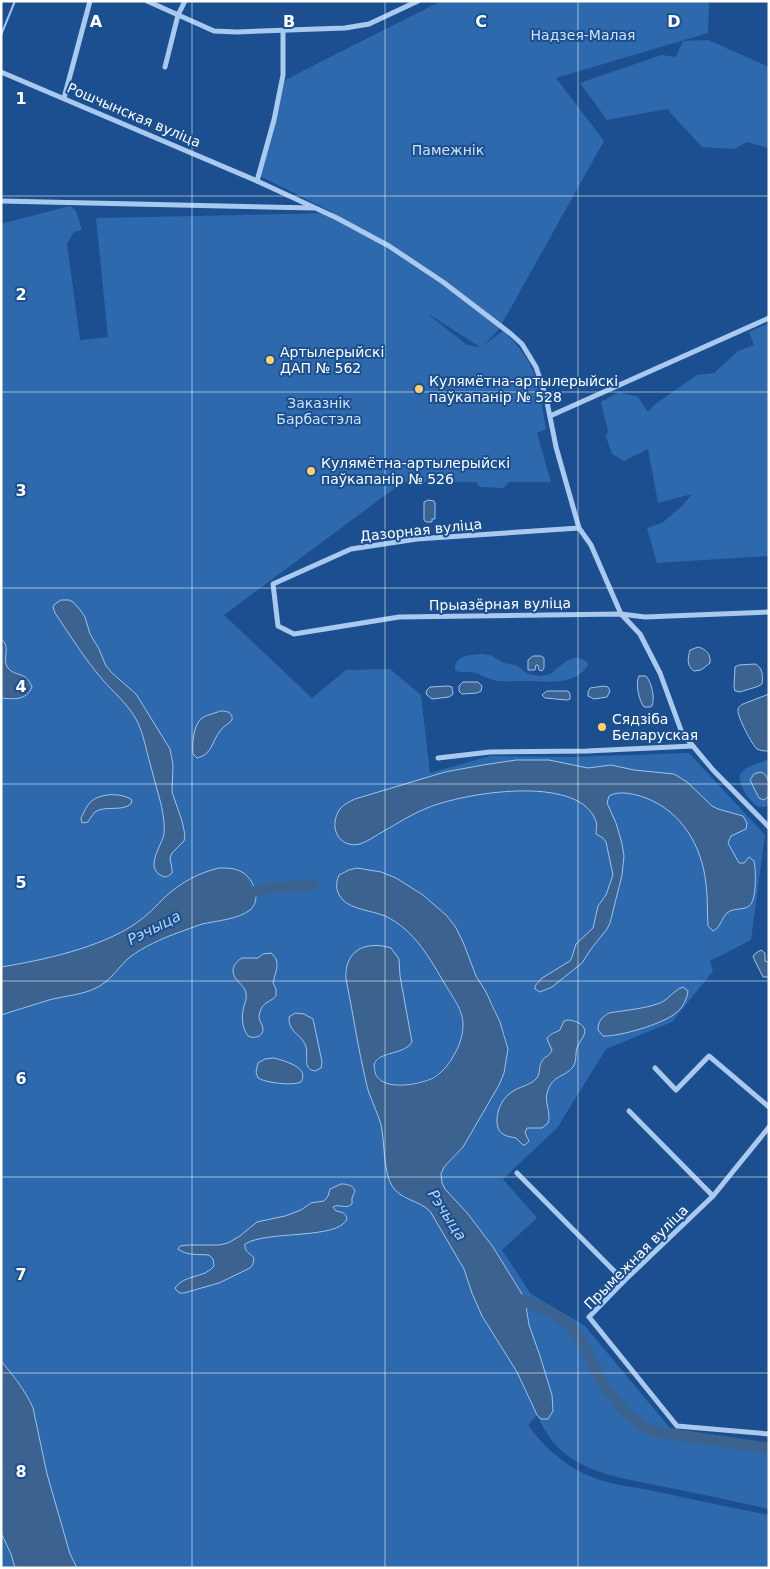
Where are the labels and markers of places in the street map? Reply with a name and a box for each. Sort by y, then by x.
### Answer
place label: Артылерыйскі ДАП № 562 [280,344,384,376]
marker: Артылерыйскі ДАП № 562 [264,354,276,366]
place label: Кулямётна-артылерыйскі паўкапанір № 528 [429,373,618,405]
marker: Кулямётна-артылерыйскі паўкапанір № 528 [413,383,425,395]
place label: Кулямётна-артылерыйскі паўкапанір № 526 [321,455,510,487]
marker: Кулямётна-артылерыйскі паўкапанір № 526 [305,465,317,477]
place label: Сядзіба Беларуская [612,711,698,743]
marker: Сядзіба Беларуская [596,721,608,733]

